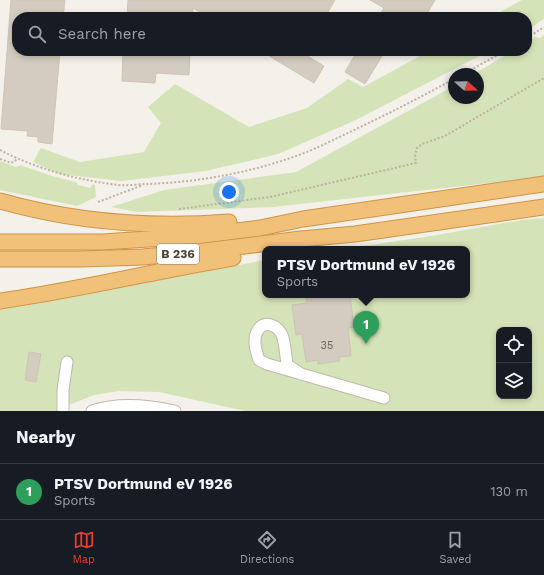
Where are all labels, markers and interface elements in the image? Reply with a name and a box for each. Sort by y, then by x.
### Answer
search box [12,12,532,56]
icon: search [26,23,48,45]
text: Search here [58,25,146,43]
north arrow [448,68,484,104]
your location [219,182,239,202]
road number: B 236 [157,244,199,264]
popup [262,246,470,298]
text: PTSV Dortmund eV 1926 [277,256,455,274]
text: Sports [277,274,318,289]
pin: 1 [353,311,379,344]
map controls [496,327,532,399]
button: locate [496,327,532,363]
house number: 35 [321,339,333,352]
button: layers [496,363,532,399]
text: Nearby [16,427,75,447]
text: PTSV Dortmund eV 1926 [54,475,232,493]
text: 1 [26,484,32,499]
text: 130 m [490,484,528,499]
text: Sports [54,493,95,508]
tab: Map [73,529,95,566]
tab: Directions [240,529,294,566]
tab: Saved [439,529,471,566]

